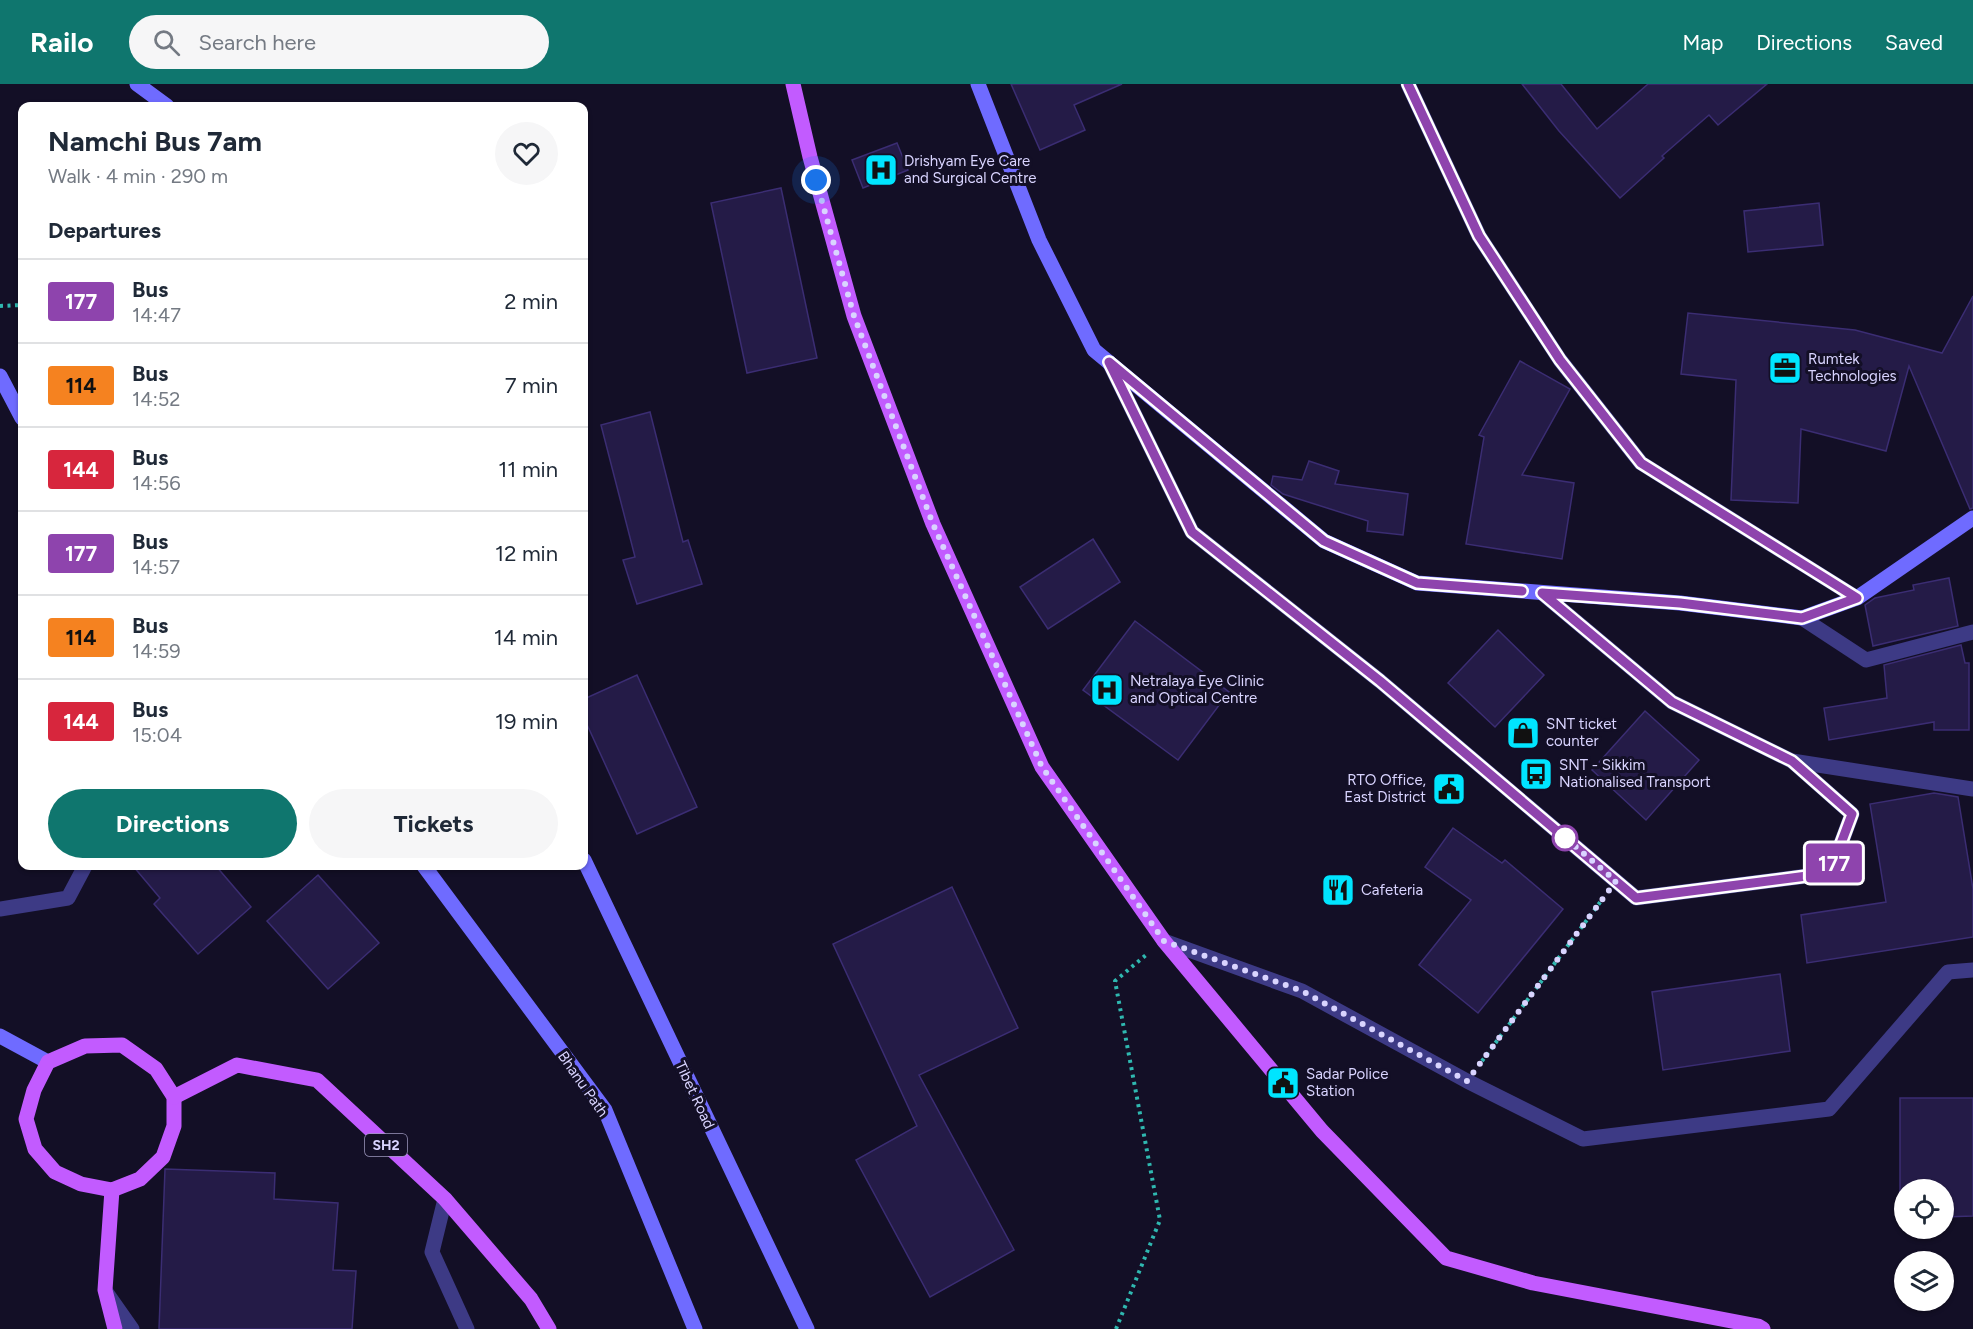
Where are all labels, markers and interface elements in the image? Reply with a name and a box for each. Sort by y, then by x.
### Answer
search box [129,15,549,69]
text: Railo [30,25,93,59]
icon: search [150,26,183,59]
text: Search here [198,29,316,56]
text: Map [1682,30,1723,55]
text: Directions [1756,30,1852,55]
text: Saved [1885,30,1943,55]
button: heart [495,122,558,185]
text: Namchi Bus 7am [48,124,262,158]
hospital icon: Drishyam Eye Care and Surgical Centre [863,152,899,188]
place label: Drishyam Eye Care and Surgical Centre [904,152,1037,187]
text: Walk · 4 min · 290 m [48,164,228,188]
your location [801,165,831,195]
text: Departures [48,217,161,244]
text: Bus [132,276,168,303]
text: 2 min [504,288,558,315]
text: 177 [65,289,97,314]
text: 14:47 [132,303,181,327]
office icon: Rumtek Technologies [1767,350,1803,386]
place label: Rumtek Technologies [1808,350,1897,385]
text: Bus [132,360,168,387]
text: 7 min [505,372,558,399]
text: 114 [65,373,97,398]
text: 14:52 [132,387,180,411]
text: Bus [132,444,168,471]
text: 11 min [498,456,558,483]
text: 144 [63,457,99,482]
text: 14:56 [132,471,181,495]
text: Bus [132,528,168,555]
text: 12 min [495,540,558,567]
text: 177 [65,541,97,566]
text: 14:57 [132,555,180,579]
text: Bus [132,612,168,639]
text: 14 min [494,624,558,651]
text: 114 [65,625,97,650]
text: 14:59 [132,639,181,663]
hospital icon: Netralaya Eye Clinic and Optical Centre [1089,672,1125,708]
place label: Netralaya Eye Clinic and Optical Centre [1130,672,1264,707]
text: Bus [132,696,168,723]
text: 19 min [495,708,558,735]
text: 144 [63,709,99,734]
shop icon: SNT ticket counter [1505,715,1541,751]
place label: SNT ticket counter [1546,715,1617,750]
text: 15:04 [132,723,182,747]
bus stop icon: SNT - Sikkim Nationalised Transport [1518,756,1554,792]
place label: SNT - Sikkim Nationalised Transport [1559,756,1711,791]
place label: RTO Office, East District [1344,771,1426,806]
public building icon: RTO Office, East District [1431,771,1467,807]
button: Directions [48,789,297,858]
button: Tickets [309,789,558,858]
unlabelled marker [1552,825,1578,851]
line badge: 177 [1800,844,1868,882]
text: 177 [1818,851,1850,876]
restaurant icon: Cafeteria [1320,872,1356,908]
place label: Cafeteria [1361,881,1423,899]
street label: Bhanu Path [554,1048,612,1120]
street label: Tibet Road [671,1058,719,1132]
public building icon: Sadar Police Station [1265,1065,1301,1101]
place label: Sadar Police Station [1306,1065,1388,1100]
road number: SH2 [365,1134,407,1156]
map controls [1894,1179,1954,1311]
button: locate [1894,1179,1954,1239]
button: layers [1894,1251,1954,1311]

